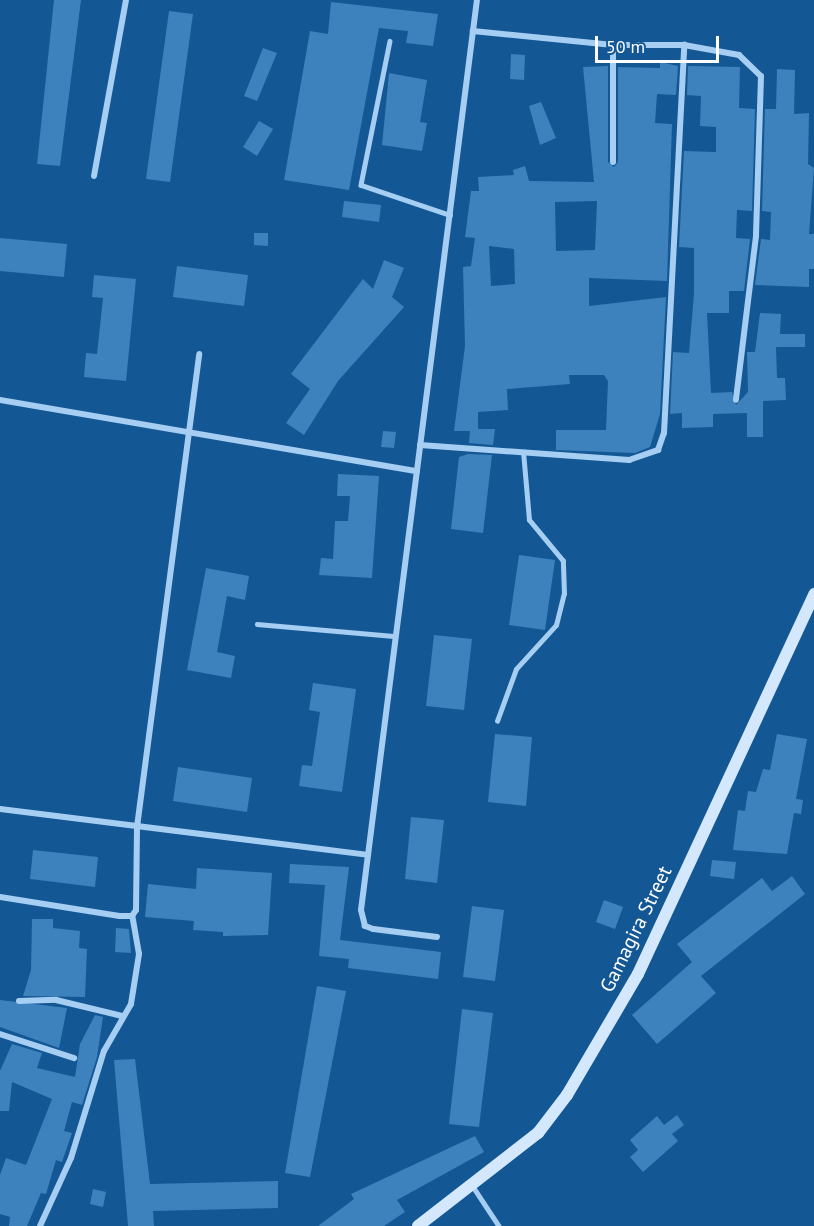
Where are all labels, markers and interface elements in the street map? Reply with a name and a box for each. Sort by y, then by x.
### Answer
scale bar [598,24,722,62]
text: 50 m [606,35,645,58]
street label: Gamagira Street [595,862,677,996]

